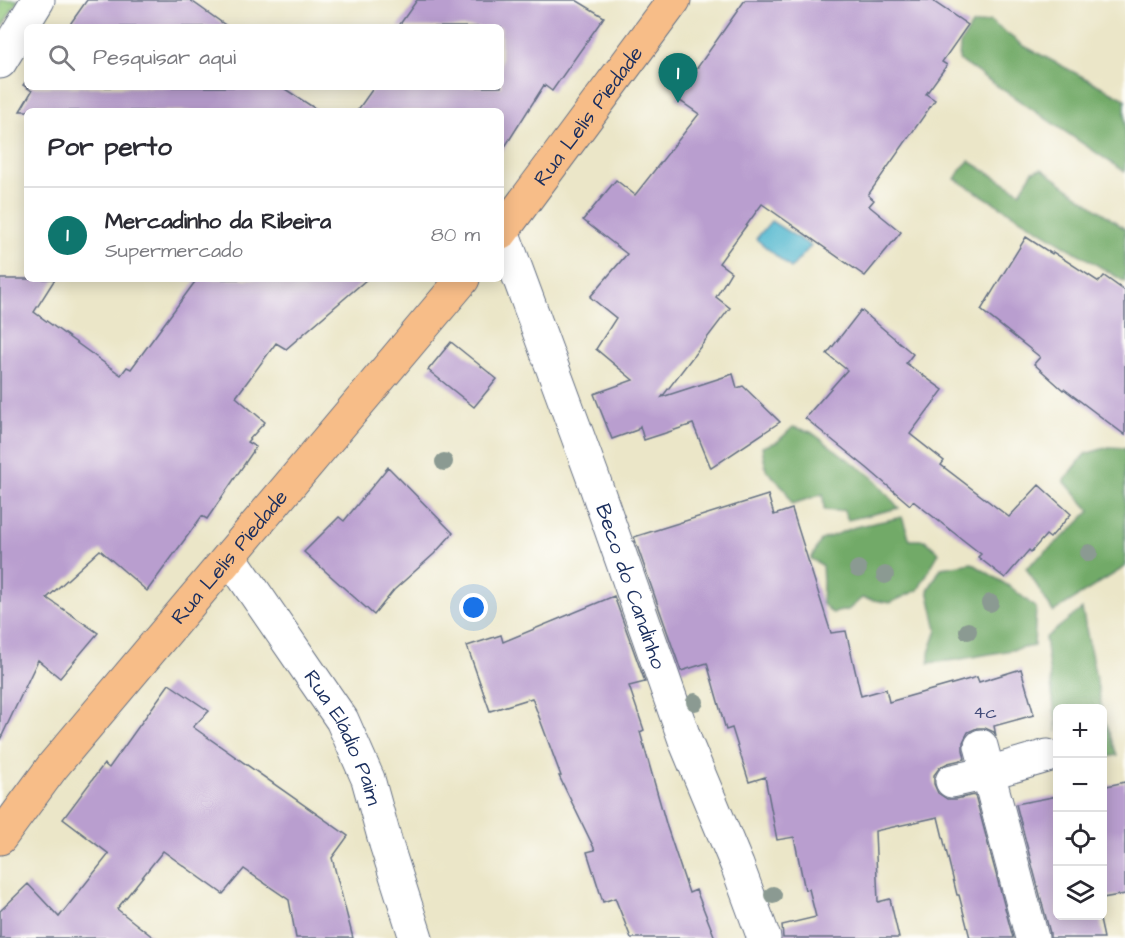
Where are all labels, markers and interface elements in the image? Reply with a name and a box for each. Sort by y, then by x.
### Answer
search box [24,24,504,90]
street label: Rua Lelis Piedade [527,40,650,192]
icon: search [45,41,78,74]
text: Pesquisar aqui [93,42,236,73]
pin: 1 [658,54,698,103]
text: Por perto [48,129,172,165]
text: Mercadinho da Ribeira [105,206,331,237]
text: 1 [66,221,69,249]
text: 80 m [431,221,480,249]
text: Supermercado [105,237,243,265]
street label: Rua Lelis Piedade [164,484,295,631]
street label: Beco do Candinho [588,500,673,673]
your location [459,593,488,622]
street label: Rua Eládio Paim [297,664,389,809]
house number: 4c [973,700,997,725]
map controls [1053,704,1107,920]
button: + [1053,704,1107,758]
button: − [1053,758,1107,812]
button: locate [1053,812,1107,866]
button: layers [1053,866,1107,920]

